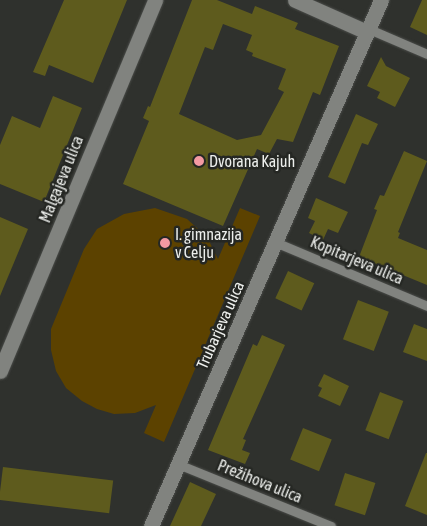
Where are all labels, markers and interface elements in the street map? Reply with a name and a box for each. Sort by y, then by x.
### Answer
street label: Malgajeva ulica [35,133,87,225]
place label: Dvorana Kajuh [209,151,295,171]
marker: Dvorana Kajuh [193,155,205,167]
place label: I. gimnazija v Celju [175,224,242,262]
street label: Kopitarjeva ulica [308,232,406,288]
marker: I. gimnazija v Celju [159,237,171,249]
street label: Trubarjeva ulica [192,278,248,372]
street label: Prežihova ulica [215,455,305,507]

